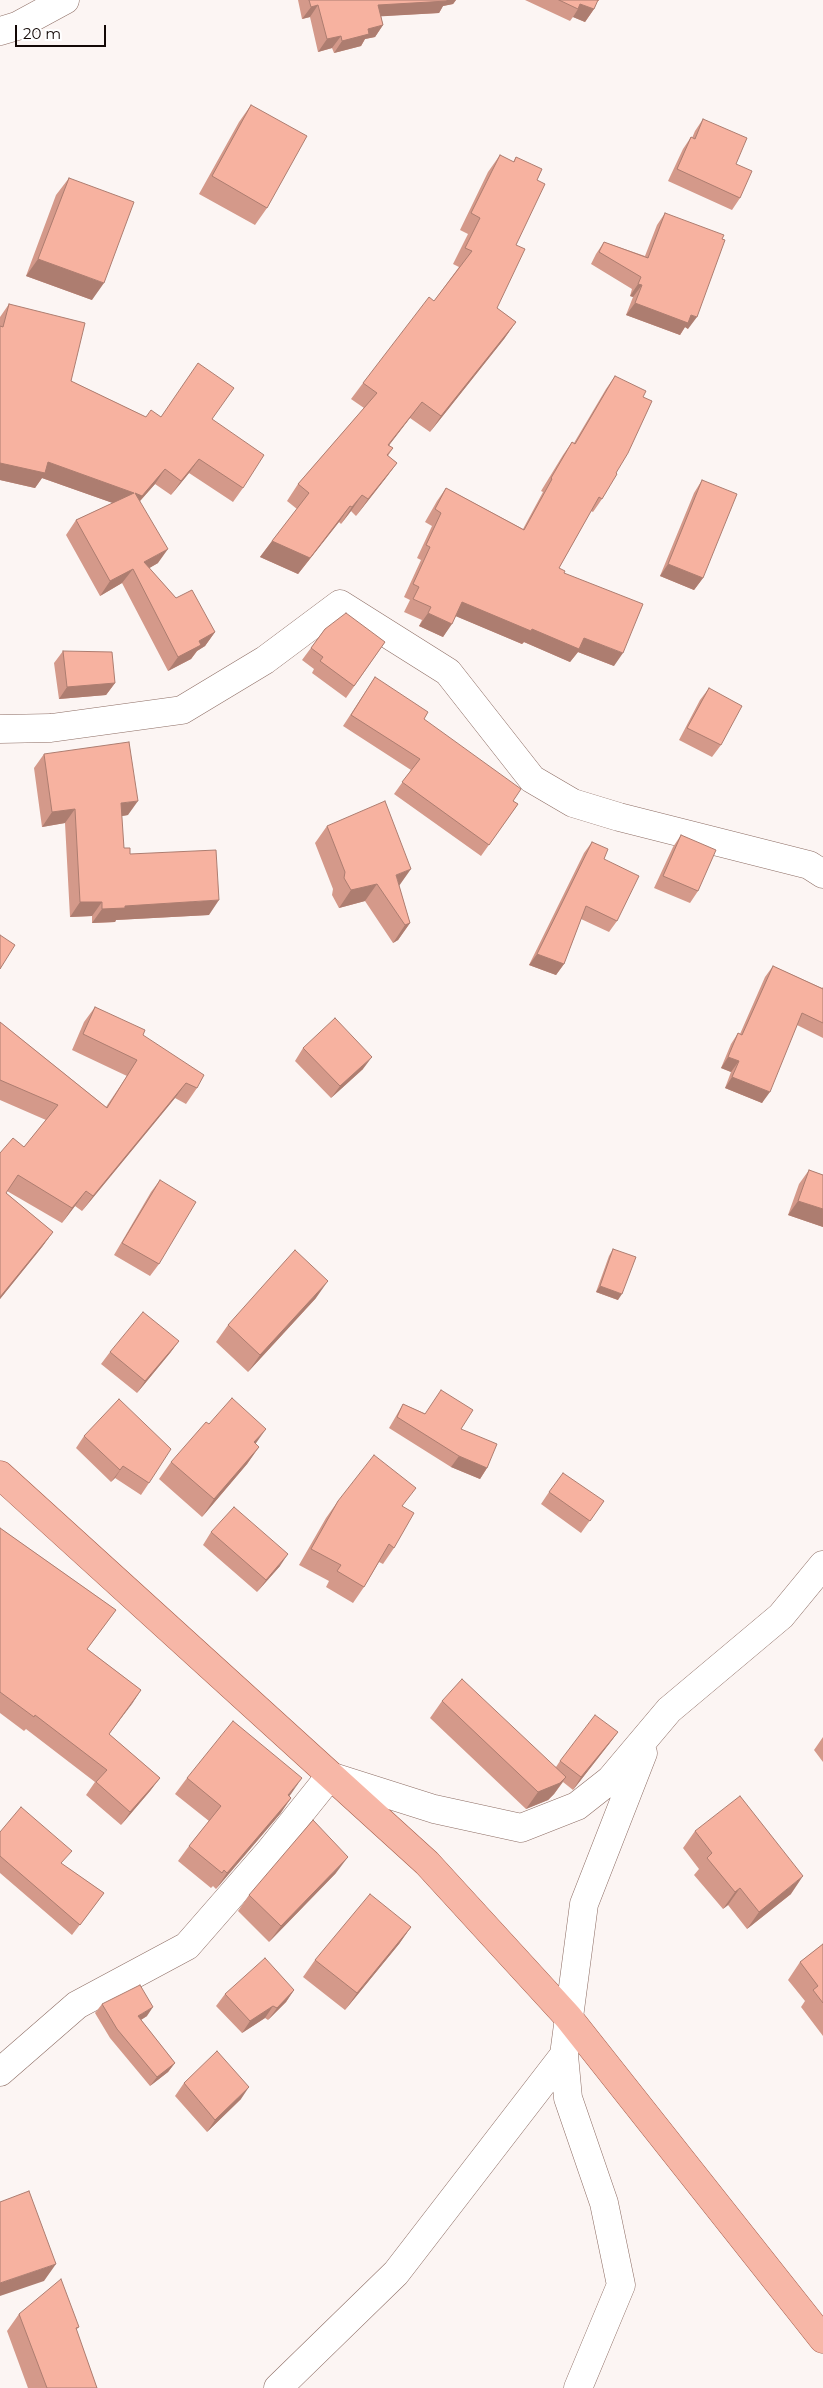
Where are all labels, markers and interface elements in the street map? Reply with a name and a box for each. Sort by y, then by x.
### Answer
scale bar [18,15,109,47]
text: 20 m [23,24,61,43]

